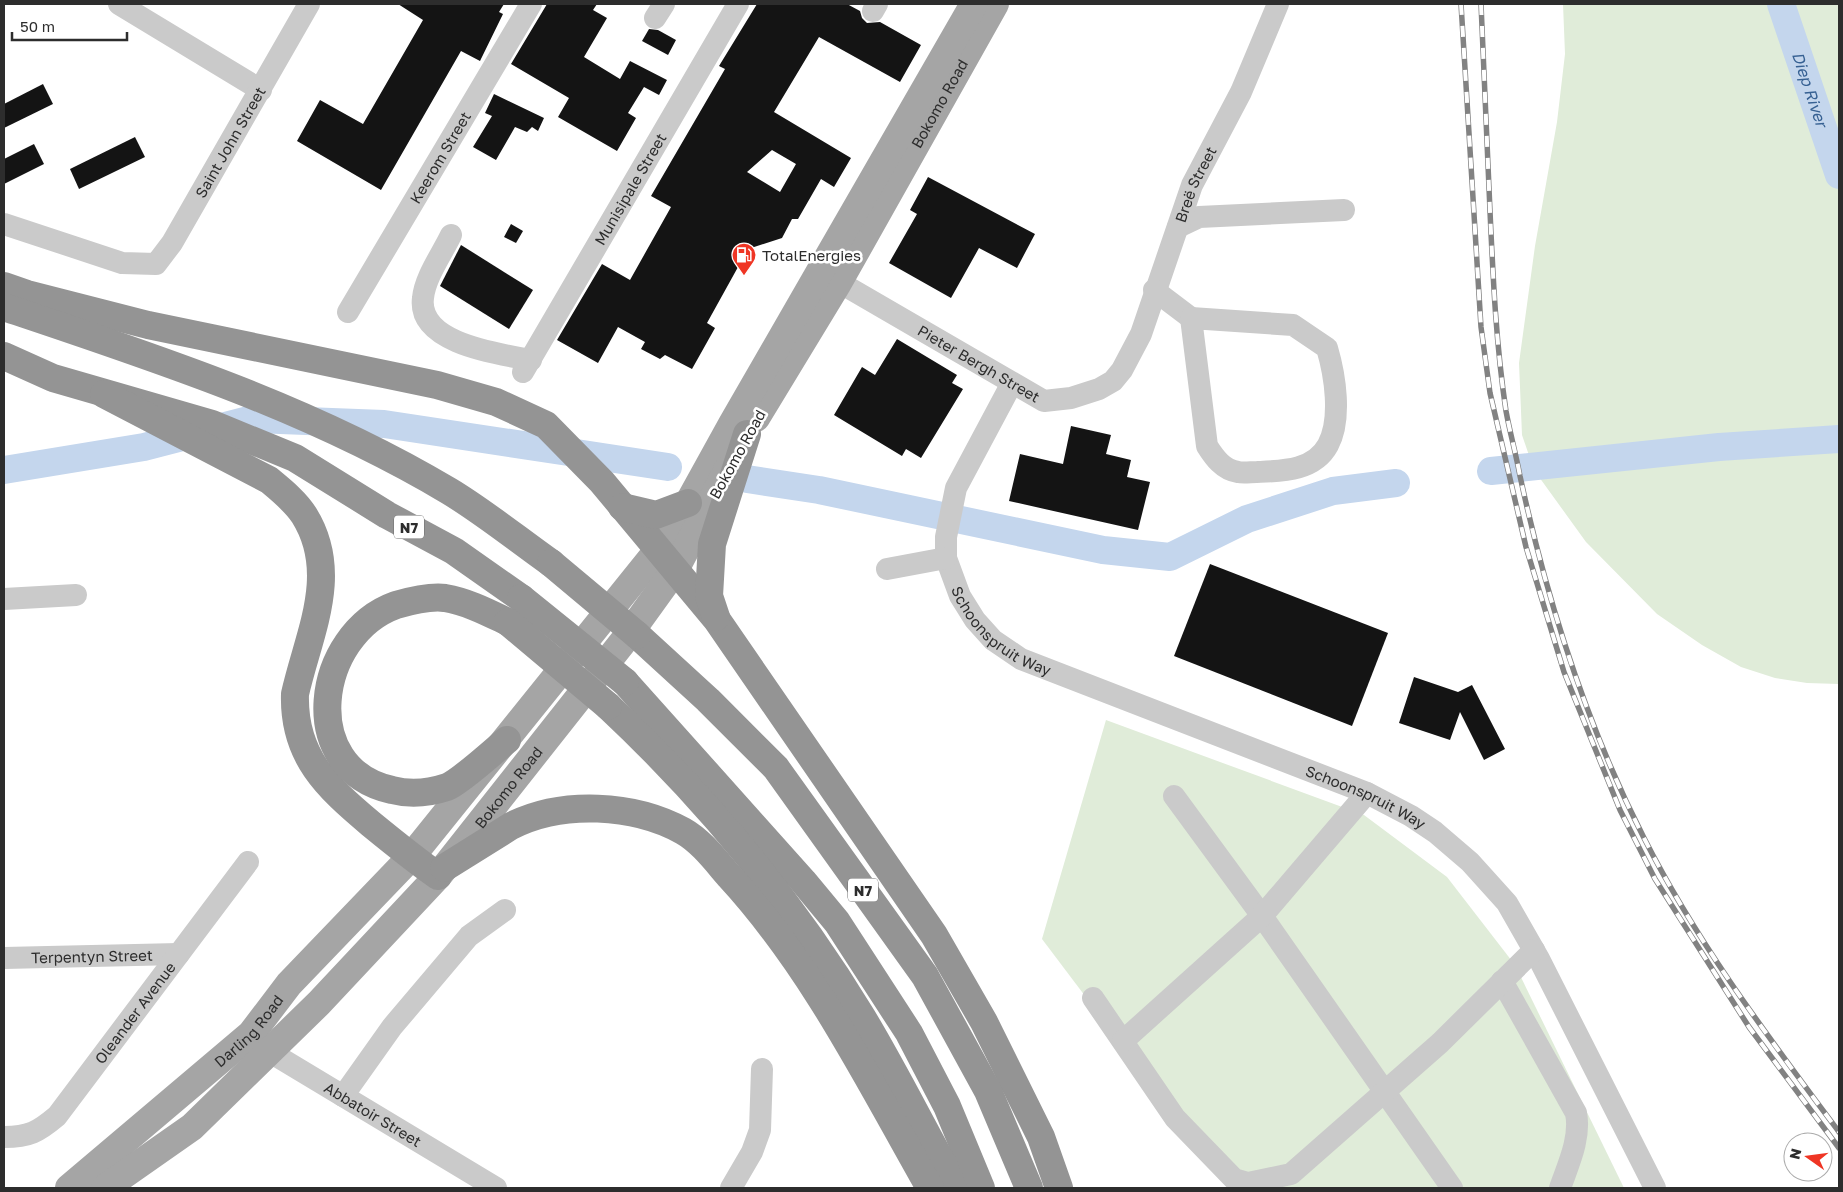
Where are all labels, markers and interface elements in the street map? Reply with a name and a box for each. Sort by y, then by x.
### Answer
scale bar [12,10,128,42]
text: 50 m [20,17,55,35]
water label: Diep River [1788,49,1833,132]
street label: Bokomo Road [907,56,971,151]
street label: Saint John Street [191,83,269,201]
street label: Keerom Street [406,108,474,206]
street label: Munisipale Street [590,130,670,248]
street label: Breë Street [1171,143,1220,225]
fuel station icon: TotalEnergies [731,242,757,276]
place label: TotalEnergies [762,246,861,264]
street label: Pieter Bergh Street [915,321,1043,406]
street label: Bokomo Road [705,406,769,502]
road number: N7 [394,516,424,538]
street label: Schoonspruit Way [948,584,1054,679]
street label: Bokomo Road [470,743,546,832]
street label: Schoonspruit Way [1303,761,1430,833]
road number: N7 [848,878,878,902]
street label: Terpentyn Street [31,946,153,966]
street label: Oleander Avenue [91,958,179,1067]
street label: Darling Road [210,991,287,1070]
street label: Abbatoir Street [321,1078,425,1150]
north arrow [1783,1132,1833,1182]
text: N [1785,1147,1804,1161]

